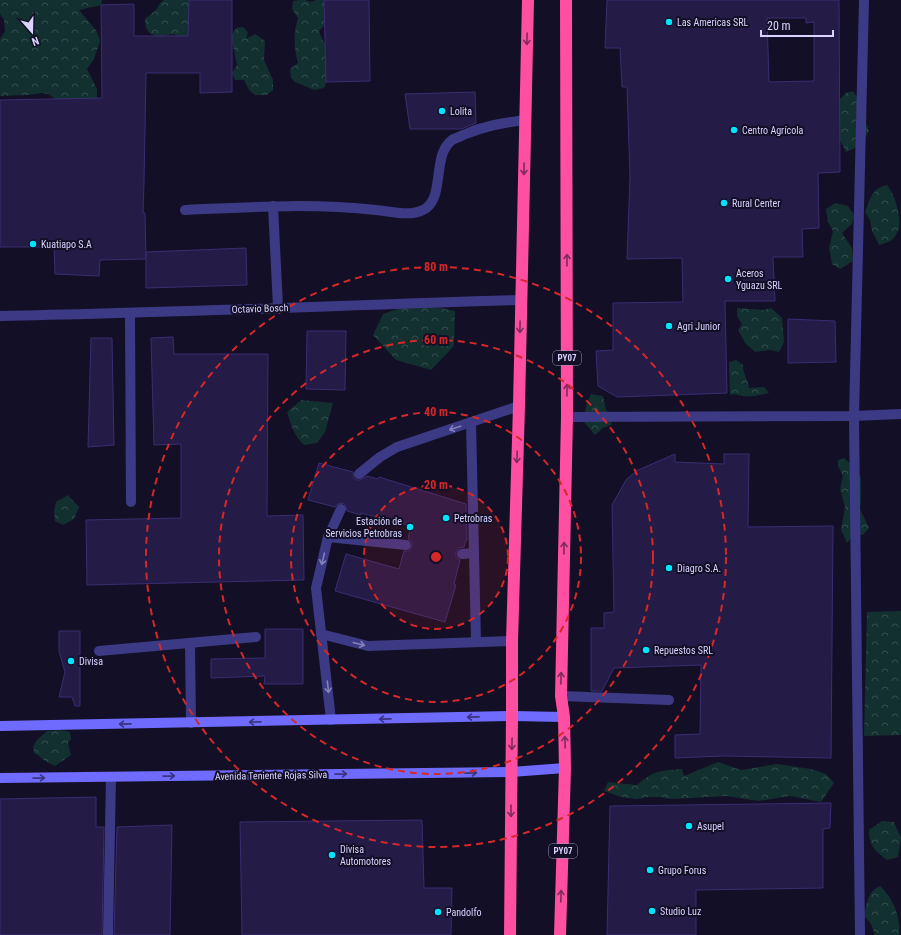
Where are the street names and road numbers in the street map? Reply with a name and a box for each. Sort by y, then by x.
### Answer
street label: Octavio Bosch [231,302,289,315]
road number: PY07 [553,351,581,365]
street label: Avenida Teniente Rojas Silva [215,769,328,782]
road number: PY07 [549,844,577,858]

